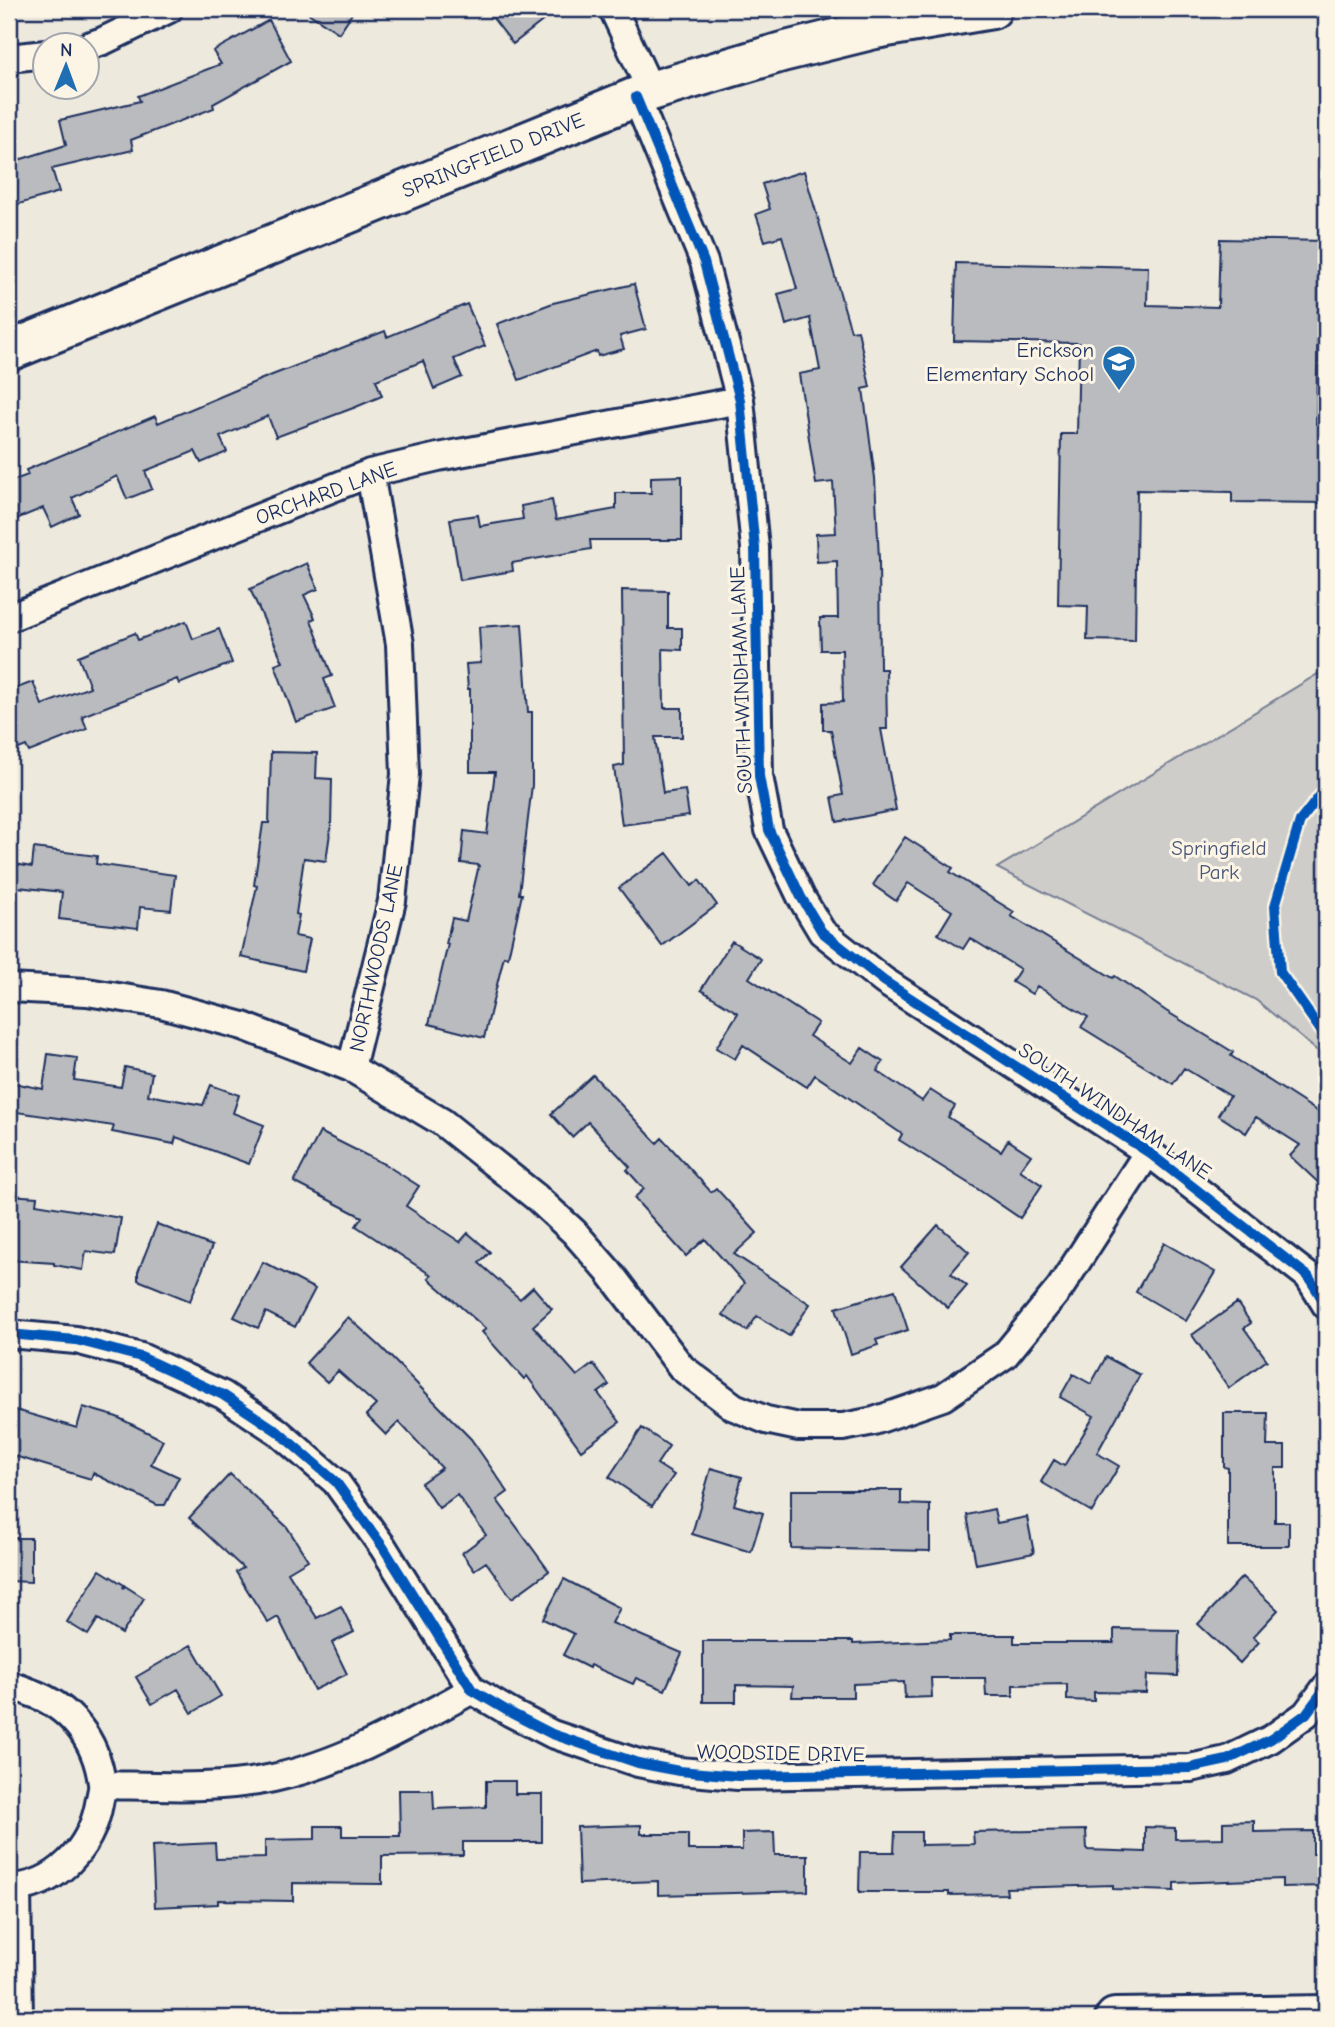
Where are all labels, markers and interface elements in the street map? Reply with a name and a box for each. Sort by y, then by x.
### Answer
north arrow [32,32,102,102]
text: N [60,39,73,61]
street label: SPRINGFIELD DRIVE [398,107,588,203]
place label: Erickson Elementary School [926,338,1094,386]
school or university icon: Erickson Elementary School [1100,343,1138,392]
street label: ORCHARD LANE [252,456,400,530]
street label: SOUTH WINDHAM LANE [725,566,757,794]
park label: Springfield Park [1171,836,1267,884]
street label: NORTHWOODS LANE [344,862,408,1054]
street label: SOUTH WINDHAM LANE [1014,1037,1216,1185]
street label: WOODSIDE DRIVE [697,1740,865,1766]

